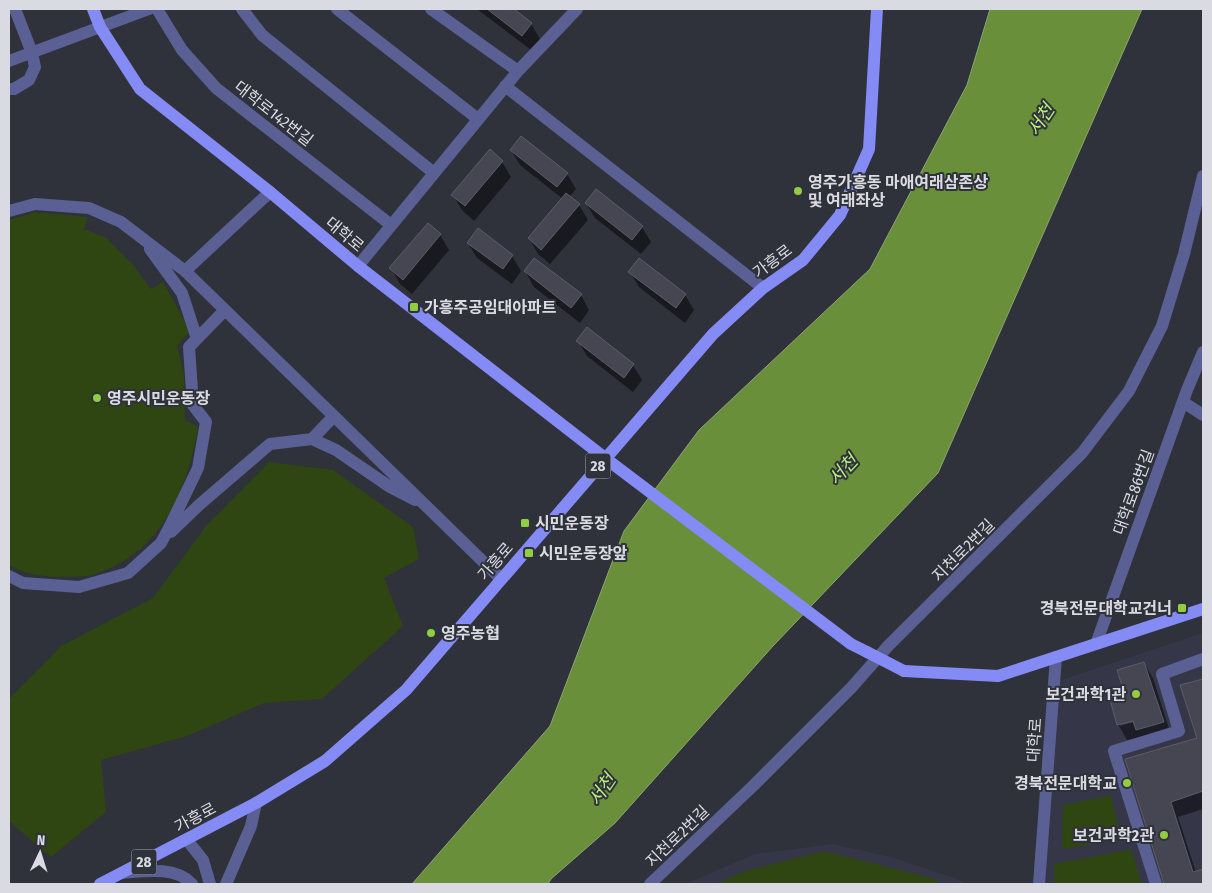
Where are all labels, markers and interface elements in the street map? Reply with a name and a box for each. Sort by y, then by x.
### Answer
street label: 대학로142번길 [231,77,317,150]
water label: 서천 [1023,98,1061,140]
place label: 영주가흥동 마애여래삼존상 및 여래좌상 [808,173,988,210]
marker: 영주가흥동 마애여래삼존상 및 여래좌상 [792,185,804,197]
street label: 대학로 [322,213,368,256]
street label: 가흥로 [749,240,796,282]
place label: 가흥주공임대아파트 [424,298,557,317]
marker: 가흥주공임대아파트 [408,301,420,313]
place label: 영주시민운동장 [107,389,210,408]
marker: 영주시민운동장 [91,392,103,404]
street label: 대학로86번길 [1109,447,1158,537]
water label: 서천 [824,449,864,490]
road number: 28 [586,454,610,478]
place label: 시민운동장 [535,514,609,533]
street label: 지천로2번길 [928,515,999,586]
marker: 시민운동장 [519,517,531,529]
street label: 가흥로 [474,538,517,584]
place label: 시민운동장앞 [539,544,628,563]
marker: 시민운동장앞 [523,547,535,559]
place label: 경북전문대학교건너 [1040,599,1172,618]
marker: 경북전문대학교건너 [1176,602,1188,614]
place label: 영주농협 [441,624,500,643]
marker: 영주농협 [425,627,437,639]
place label: 보건과학1관 [1046,685,1126,704]
marker: 보건과학1관 [1130,688,1142,700]
street label: 대학로 [1023,717,1046,763]
water label: 서천 [584,768,622,810]
place label: 경북전문대학교 [1014,774,1117,793]
marker: 경북전문대학교 [1121,777,1133,789]
street label: 가흥로 [171,799,219,836]
street label: 지천로2번길 [642,802,713,871]
place label: 보건과학2관 [1073,826,1154,845]
north arrow [15,828,65,878]
marker: 보건과학2관 [1158,829,1170,841]
text: N [36,832,46,849]
road number: 28 [132,850,156,874]

